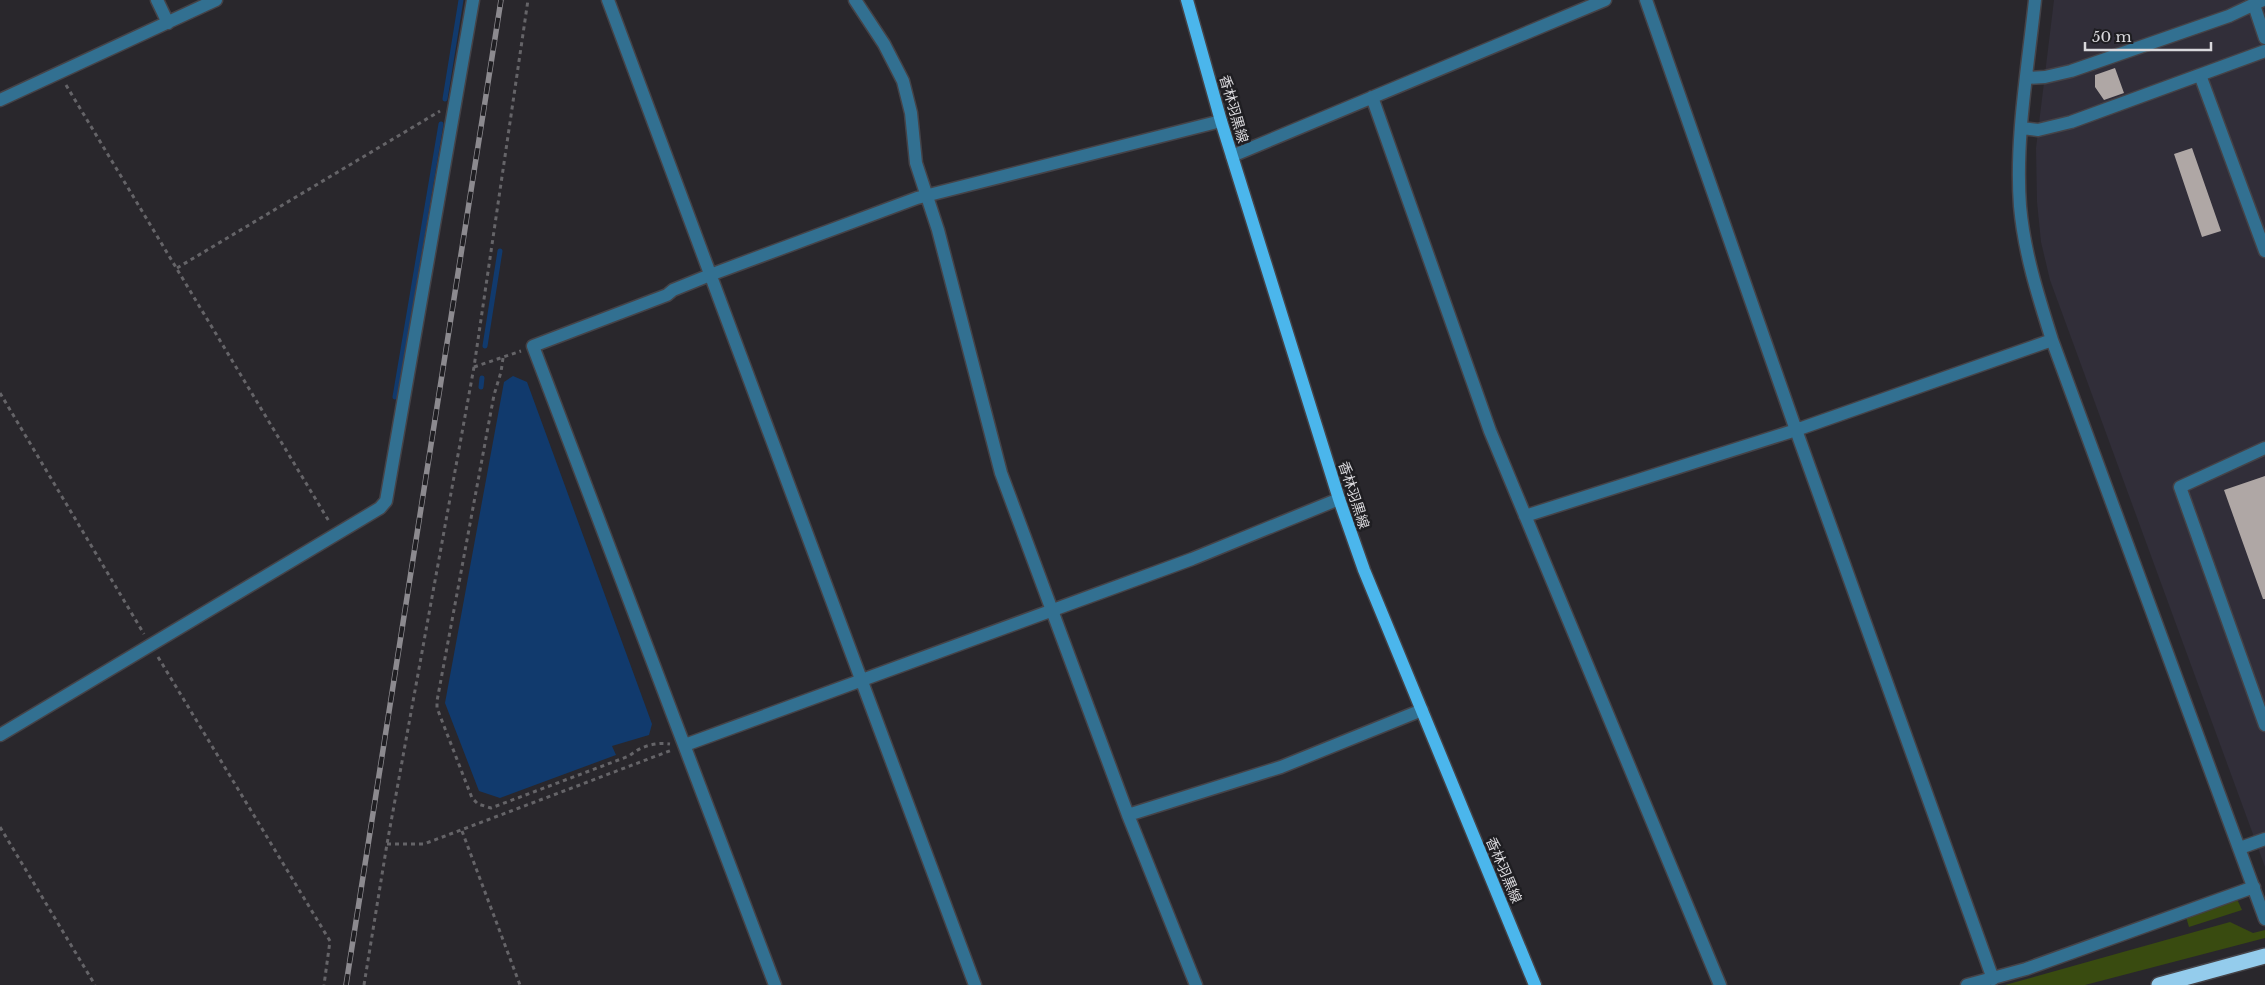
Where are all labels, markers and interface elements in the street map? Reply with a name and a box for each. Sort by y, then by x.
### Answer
scale bar [2085,20,2211,52]
text: 50 m [2092,27,2132,46]
street label: 香林羽黒線 [1216,73,1252,145]
street label: 香林羽黒線 [1335,459,1373,531]
street label: 香林羽黒線 [1482,834,1526,906]

